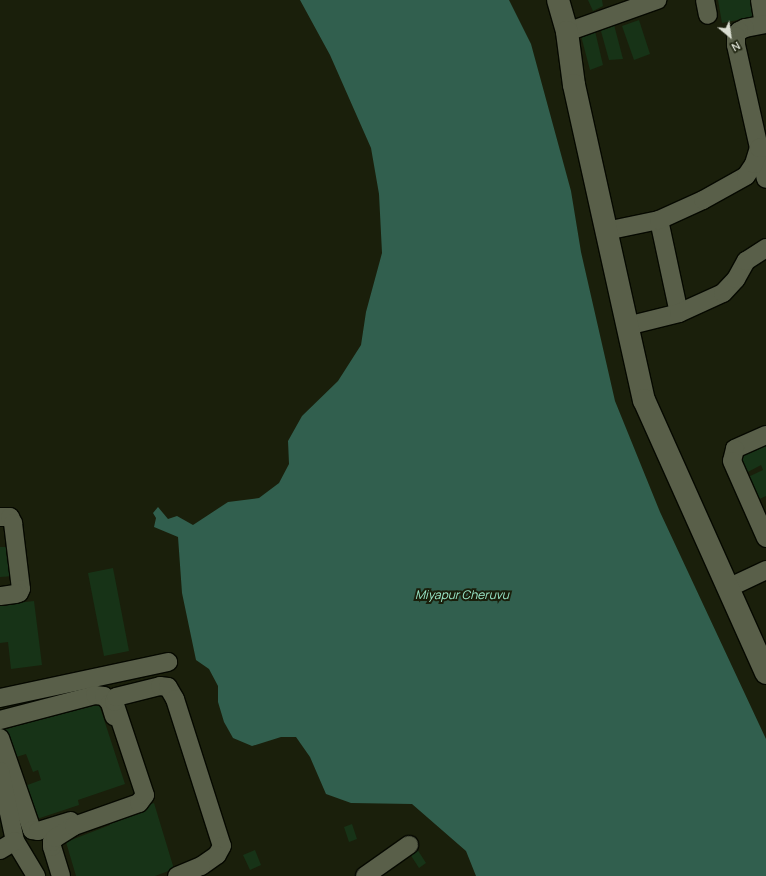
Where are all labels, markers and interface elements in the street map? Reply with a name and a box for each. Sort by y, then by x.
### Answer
north arrow [710,16,750,56]
text: N [729,38,743,55]
water label: Miyapur Cheruvu [415,588,509,602]

